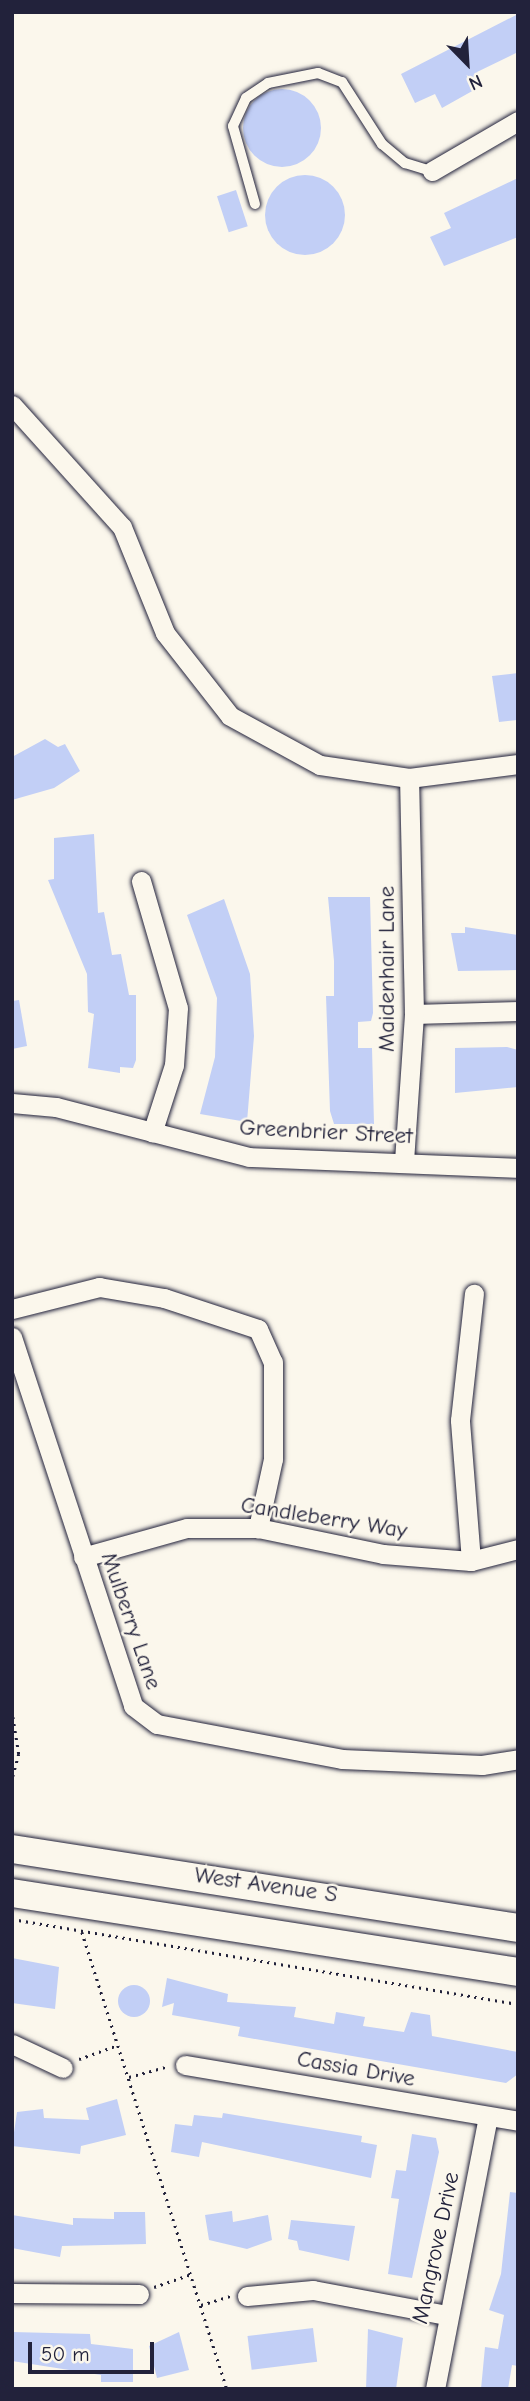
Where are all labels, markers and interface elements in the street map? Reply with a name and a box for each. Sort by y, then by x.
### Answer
north arrow [432,28,502,98]
text: N [465,70,486,95]
street label: Maidenhair Lane [373,886,401,1052]
street label: Greenbrier Street [239,1114,413,1150]
street label: Candleberry Way [239,1491,409,1545]
street label: Mulberry Lane [95,1549,167,1693]
street label: West Avenue S [193,1861,339,1909]
street label: Cassia Drive [295,2045,417,2093]
street label: Mangrove Drive [406,2170,466,2326]
scale bar [32,2328,158,2372]
text: 50 m [41,2342,90,2366]

